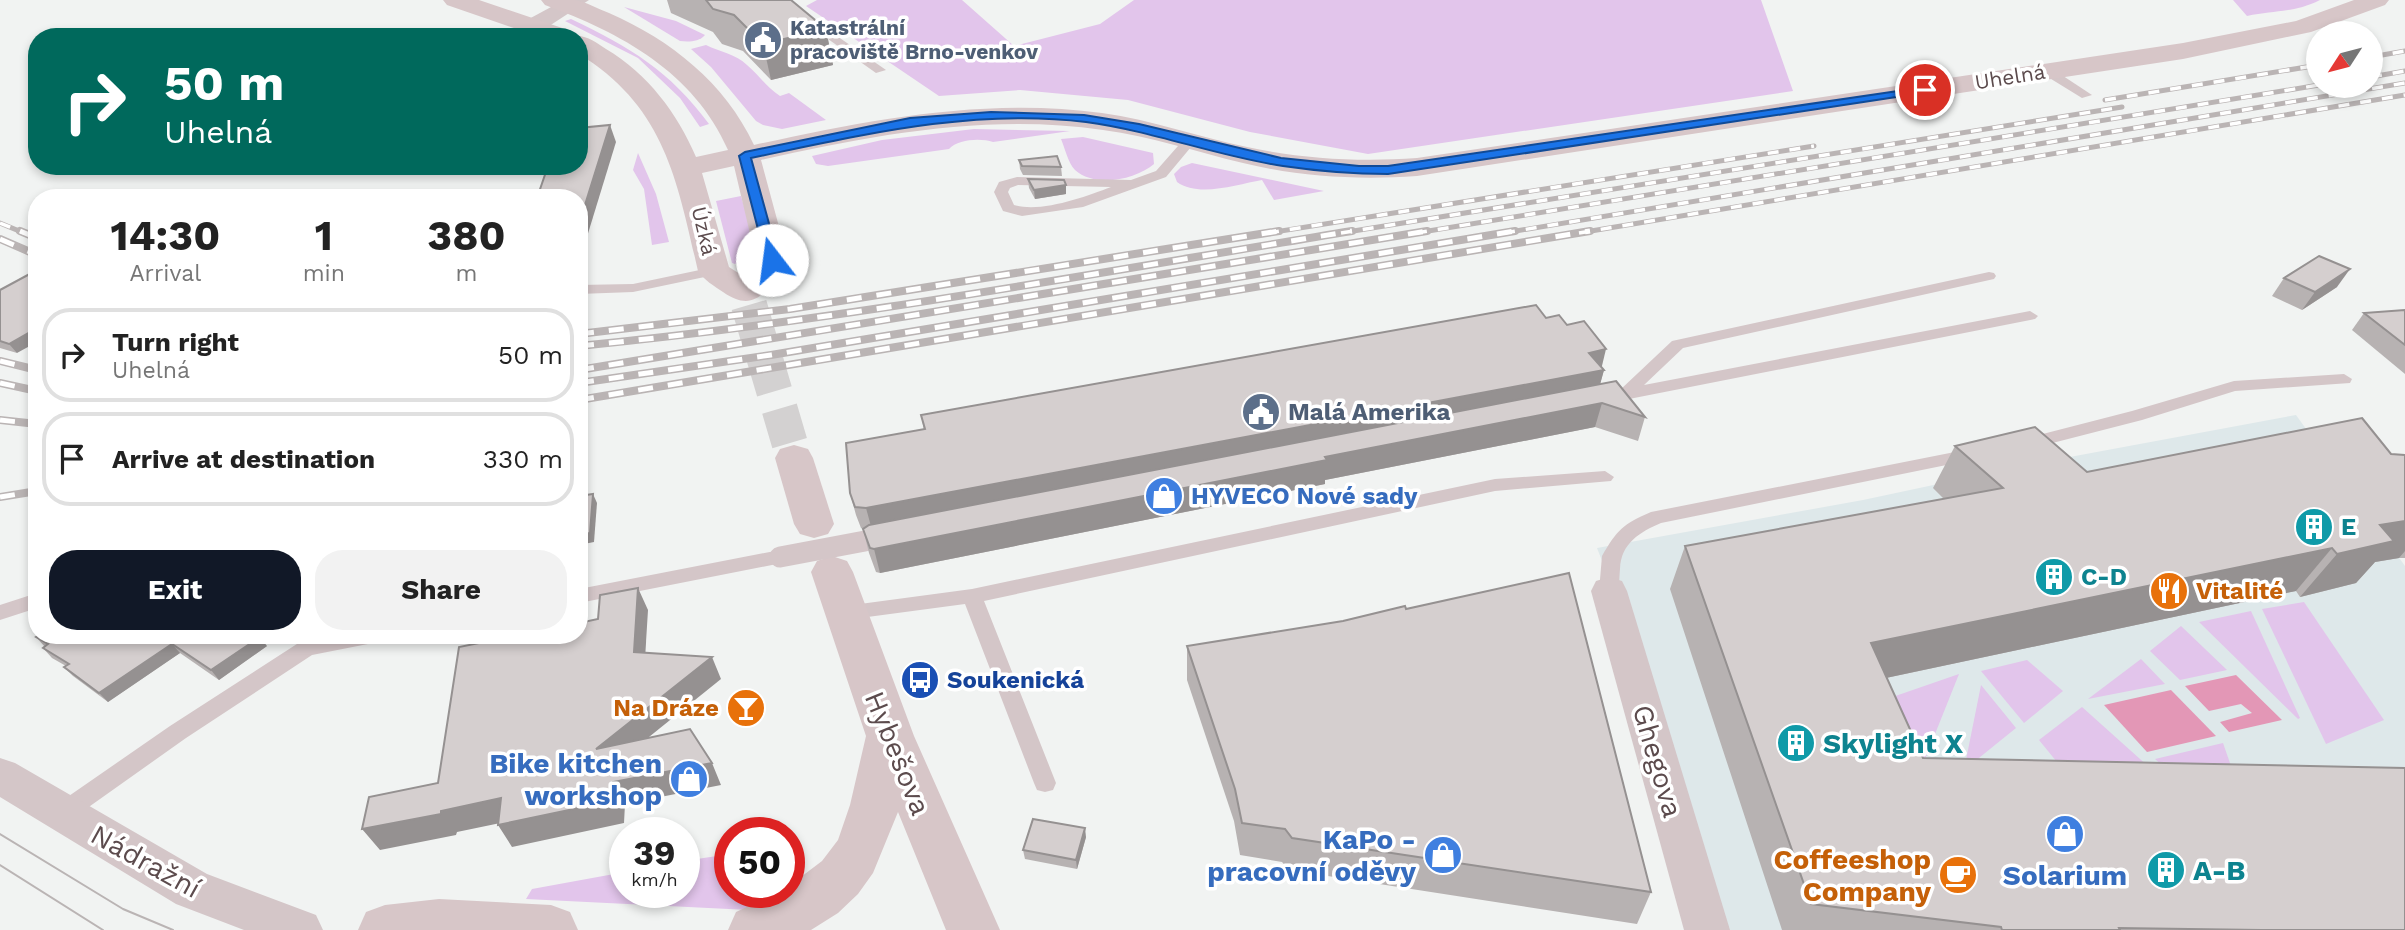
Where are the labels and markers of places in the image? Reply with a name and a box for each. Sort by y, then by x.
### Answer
place label: Katastrální pracoviště Brno-venkov [790,15,1038,64]
public building icon: Katastrální pracoviště Brno-venkov [742,19,784,61]
pin [1895,60,1955,120]
public building icon: Malá Amerika [1240,391,1282,433]
place label: Malá Amerika [1288,398,1451,426]
shop icon: HYVECO Nové sady [1143,475,1185,517]
place label: HYVECO Nové sady [1191,482,1418,510]
building icon: E [2293,506,2335,548]
place label: E [2341,513,2356,541]
building icon: C-D [2033,556,2075,598]
place label: C-D [2081,563,2127,591]
restaurant icon: Vitalité [2148,570,2190,612]
place label: Vitalité [2196,577,2283,605]
bus stop icon: Soukenická [899,659,941,701]
place label: Soukenická [947,666,1084,694]
bar icon: Na Dráze [725,687,767,729]
place label: Na Dráze [613,694,719,722]
building icon: Skylight X [1775,722,1817,764]
place label: Skylight X [1823,727,1964,760]
place label: Bike kitchen workshop [489,747,662,812]
shop icon: Bike kitchen workshop [668,758,710,800]
shop icon: Solarium [2044,813,2086,855]
place label: KaPo - pracovní oděvy [1207,823,1416,888]
shop icon: KaPo - pracovní oděvy [1422,834,1464,876]
place label: Coffeeshop Company [1774,843,1931,908]
building icon: A-B [2145,849,2187,891]
cafe icon: Coffeeshop Company [1937,854,1979,896]
place label: A-B [2193,854,2245,887]
place label: Solarium [2003,859,2127,892]

